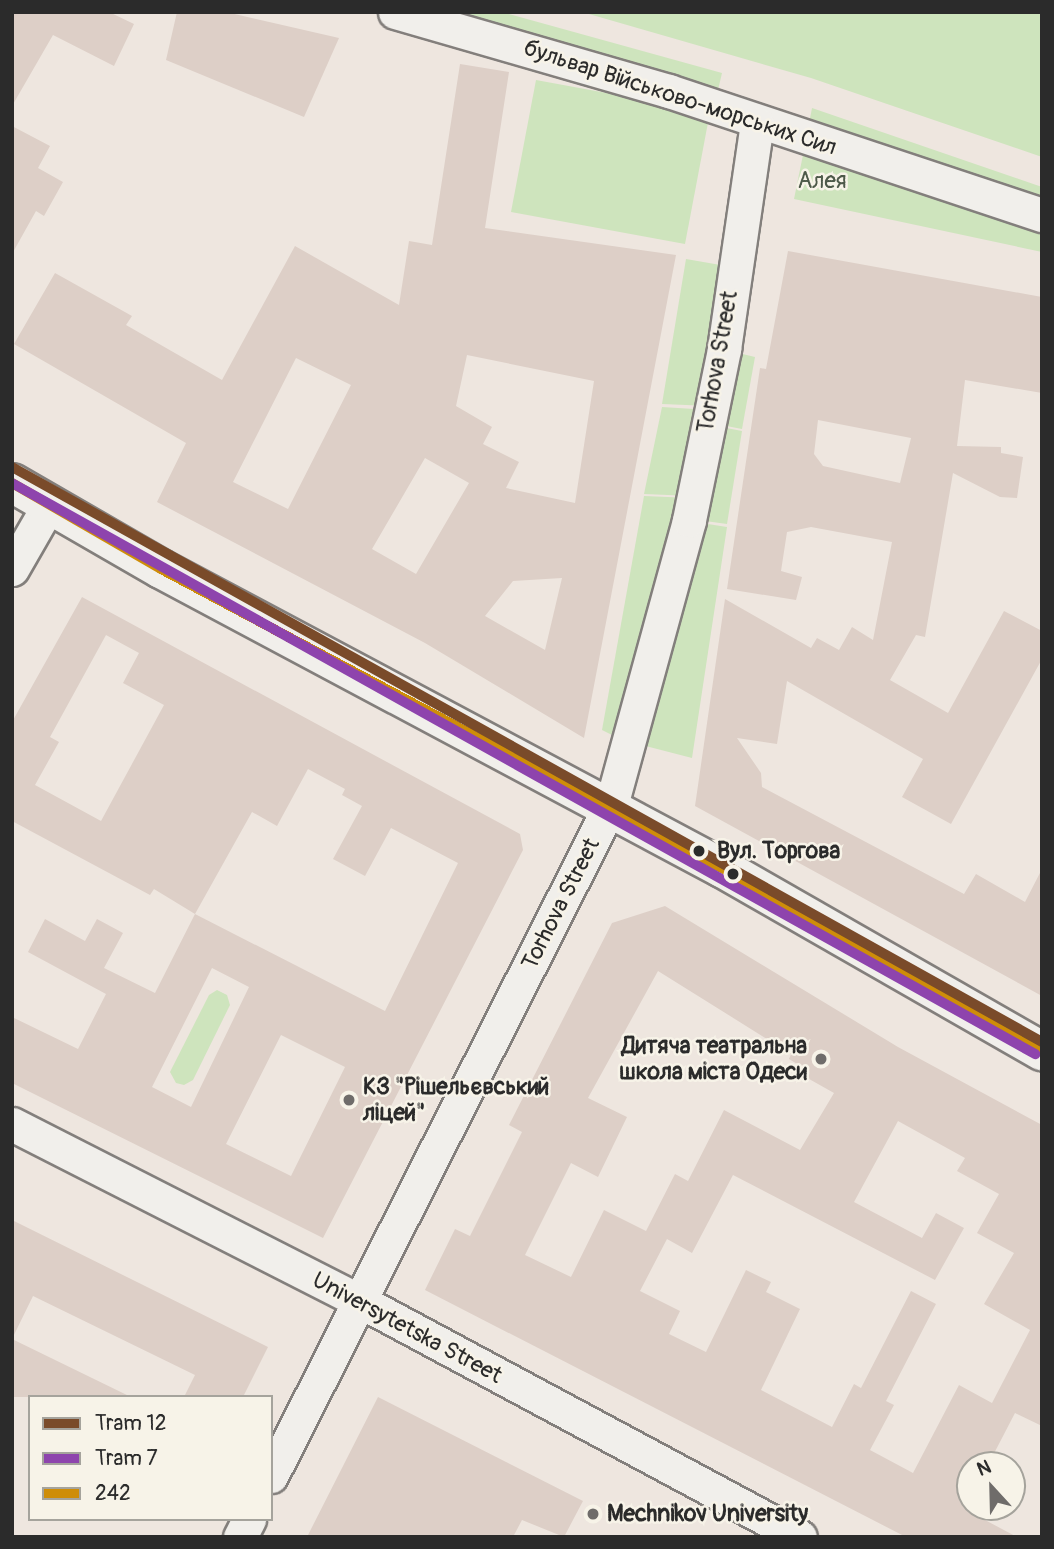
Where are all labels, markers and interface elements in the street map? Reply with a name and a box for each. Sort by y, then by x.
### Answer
street label: бульвар Військово-морських Сил [520,34,840,162]
park label: Алея [797,167,847,195]
street label: Torhova Street [692,289,744,435]
street label: Torhova Street [516,834,606,974]
place label: Вул. Торгова [717,837,840,865]
marker: Вул. Торгова [687,839,711,863]
unlabelled marker [726,867,740,881]
place label: Дитяча театральна школа міста Одеси [619,1032,807,1086]
marker: Дитяча театральна школа міста Одеси [813,1051,829,1067]
place label: КЗ "Рішельєвський ліцей" [363,1073,549,1127]
marker: КЗ "Рішельєвський ліцей" [341,1092,357,1108]
street label: Universytetska Street [307,1266,507,1390]
legend [28,1395,273,1521]
text: Tram 12 [95,1410,166,1437]
text: Tram 7 [95,1445,158,1472]
north arrow [956,1451,1026,1521]
text: N [973,1455,994,1482]
text: 242 [95,1480,131,1507]
place label: Mechnikov University [607,1500,808,1528]
marker: Mechnikov University [585,1506,601,1522]

